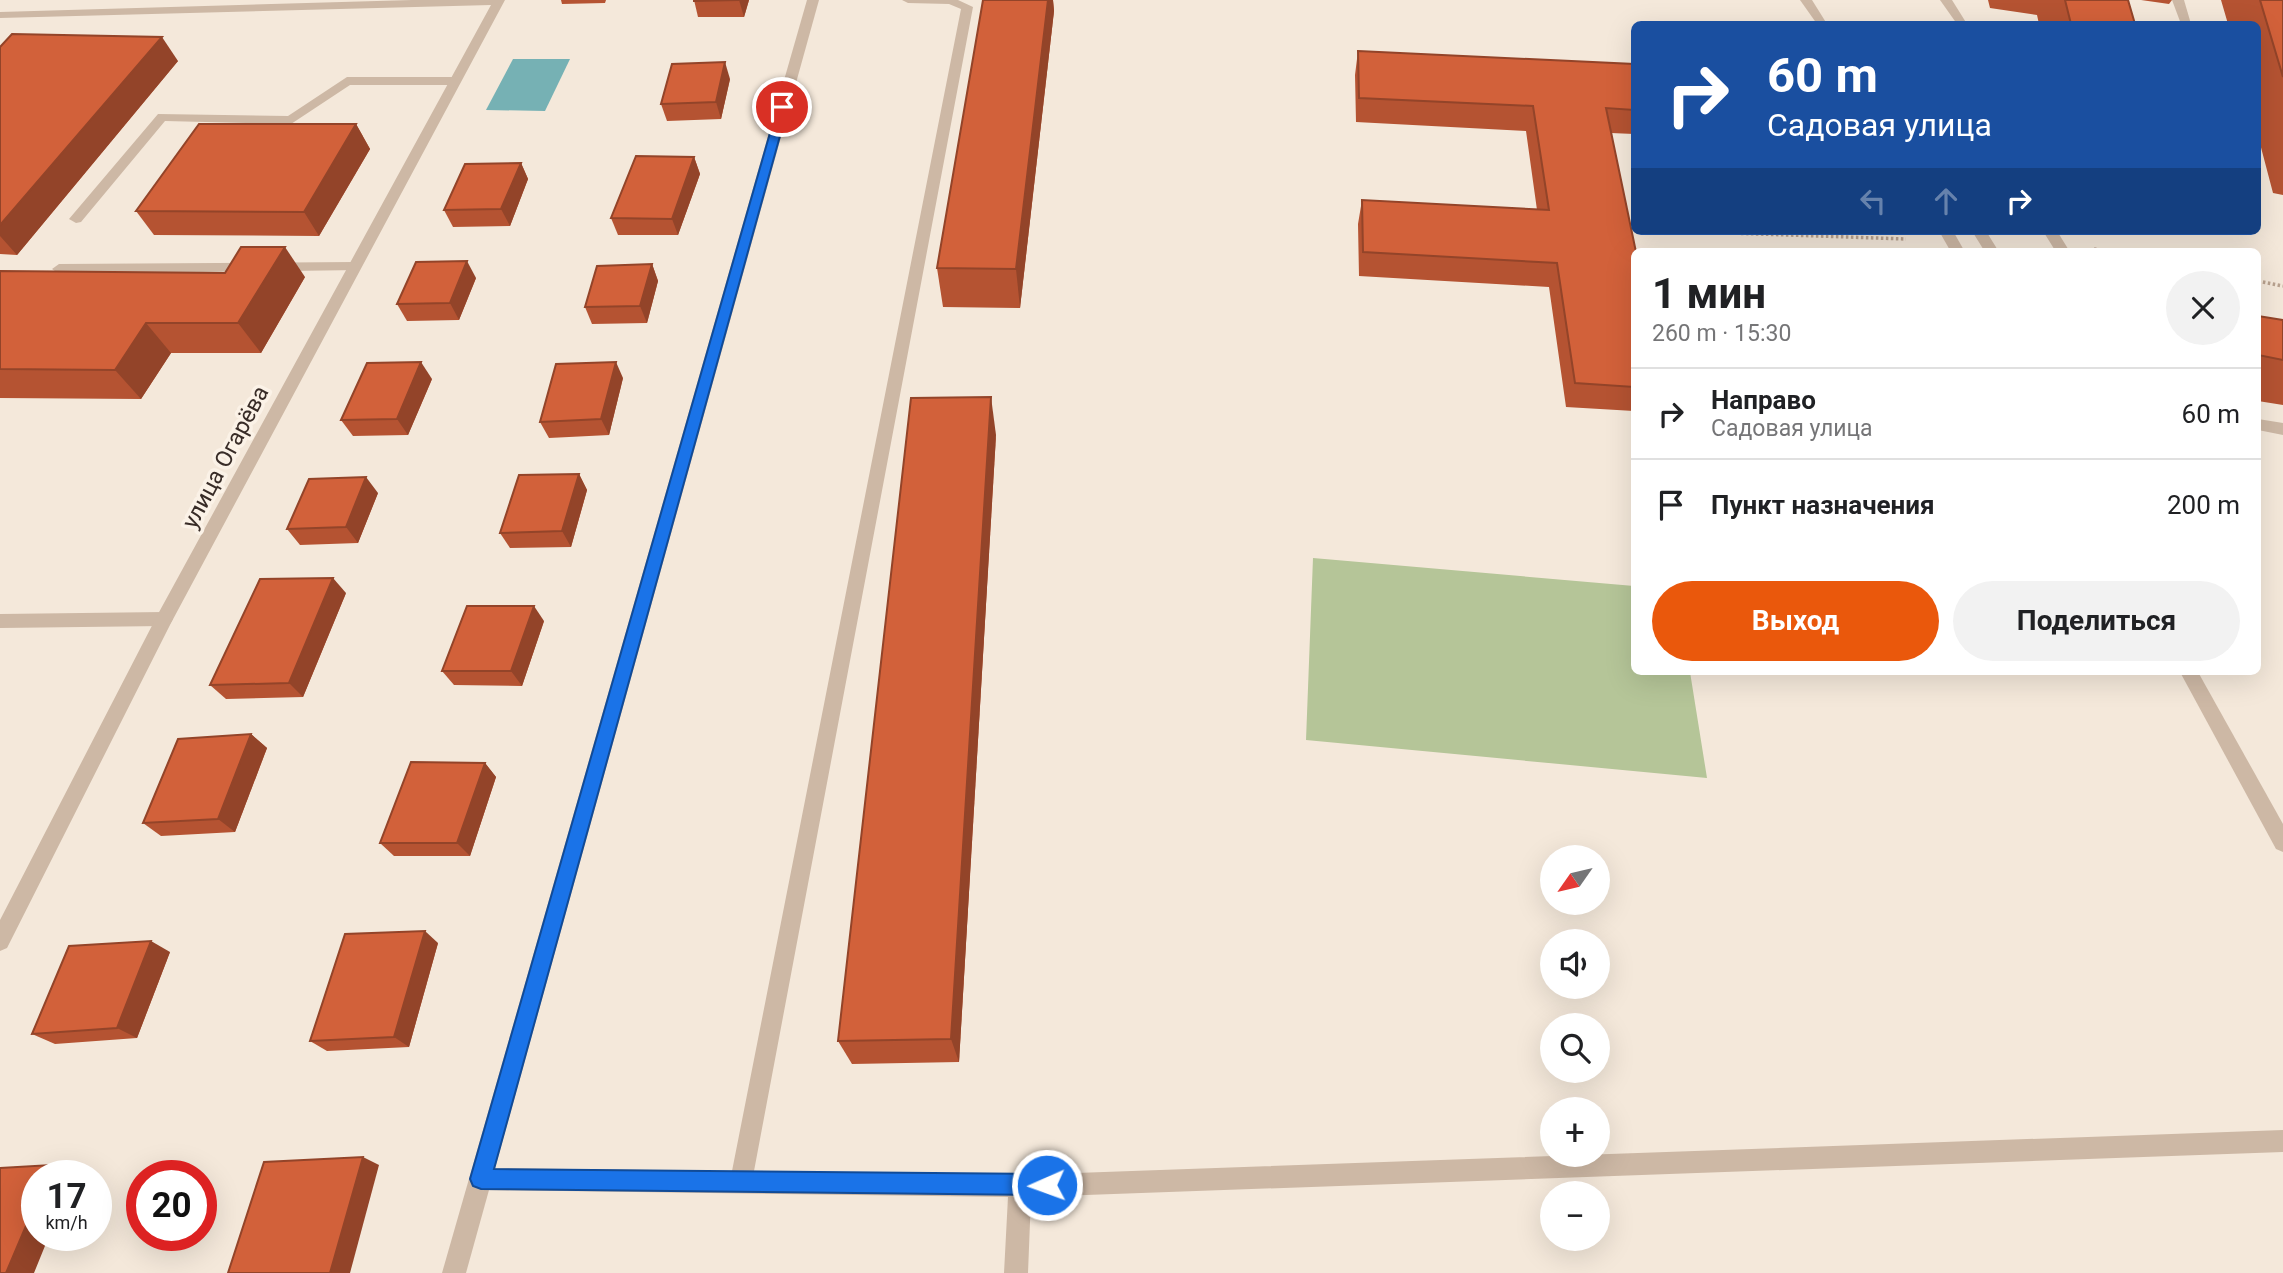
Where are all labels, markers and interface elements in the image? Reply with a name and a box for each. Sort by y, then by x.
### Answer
text: 60 m [1767,47,1878,104]
icon: right [1652,49,1743,140]
pin [752,77,812,137]
icon: arrive [763,88,801,126]
text: Садовая улица [1767,106,1992,144]
icon: left [1854,182,1892,220]
icon: ahead [1927,182,1965,220]
icon: right [2000,182,2038,220]
text: 1 мин [1652,269,1766,318]
button: close [2166,271,2240,345]
text: 260 m · 15:30 [1652,320,1791,347]
street label: улица Огарёва [177,381,274,533]
text: Направо [1711,385,1816,415]
icon: right [1652,395,1690,433]
text: 60 m [2182,399,2240,429]
text: Садовая улица [1711,415,1873,442]
icon: arrive [1652,486,1690,524]
text: Пункт назначения [1711,490,1935,520]
text: 200 m [2167,490,2240,520]
button: Выход [1652,581,1939,661]
button: Поделиться [1953,581,2240,661]
north arrow [1540,845,1610,915]
map controls [1540,845,1610,1251]
button: sound [1540,929,1610,999]
button: search [1540,1013,1610,1083]
button: + [1540,1097,1610,1167]
position arrow [1010,1148,1084,1222]
speed limit sign: 20 [126,1160,217,1251]
text: 17 [46,1176,87,1217]
button: − [1540,1181,1610,1251]
text: km/h [45,1212,88,1233]

